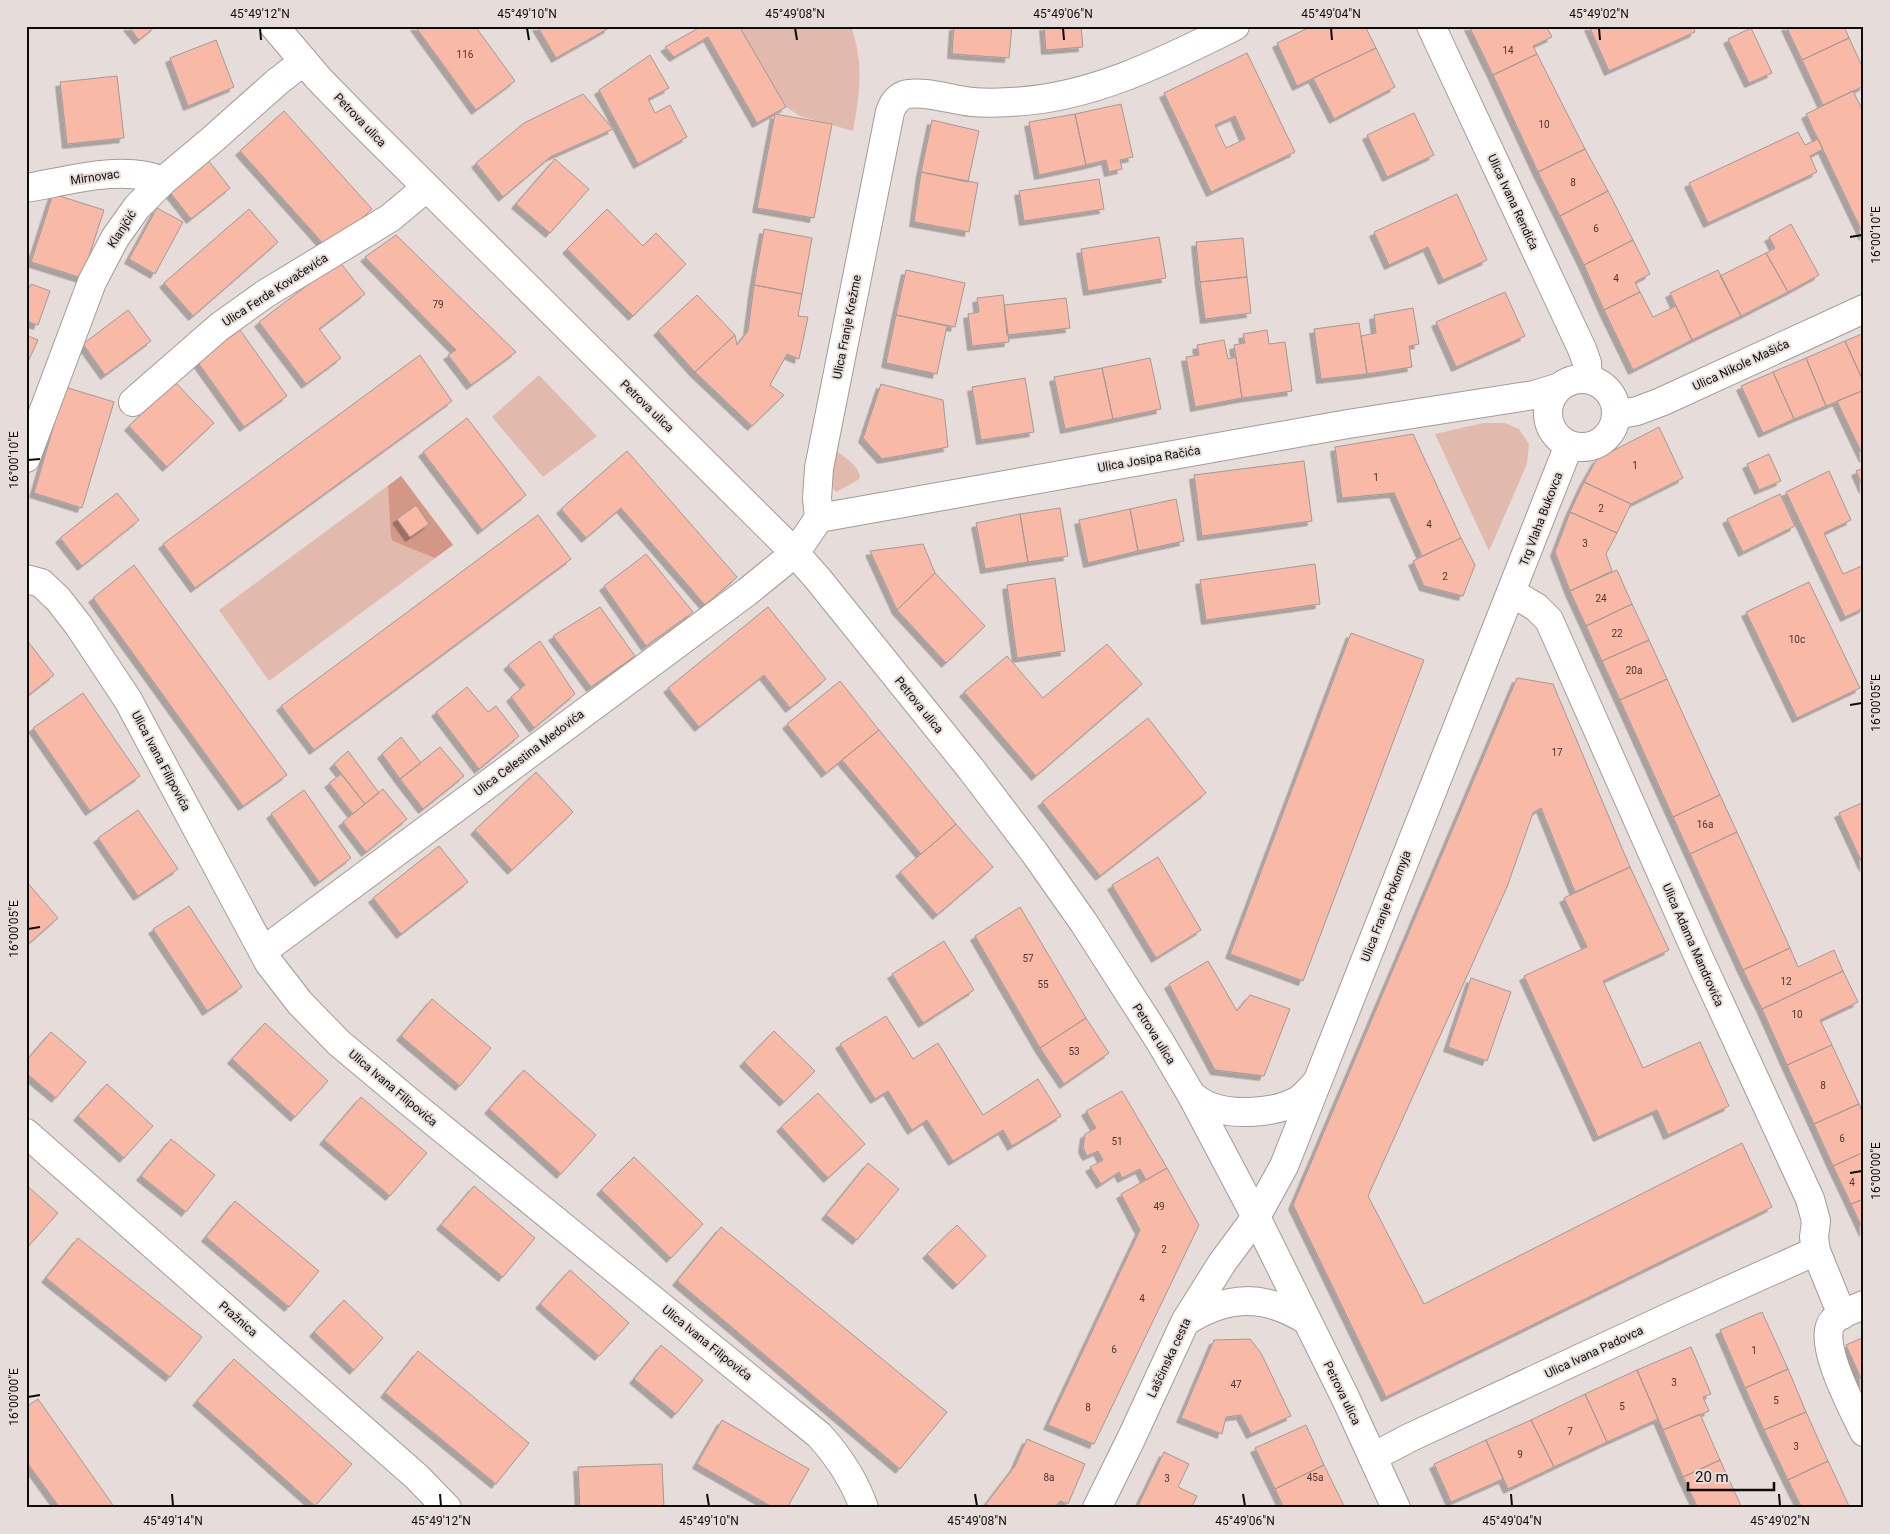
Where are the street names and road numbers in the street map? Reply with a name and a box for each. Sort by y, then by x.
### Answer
street label: Petrova ulica [331,90,389,150]
street label: Ulica Ivana Rendića [1485,152,1541,252]
street label: Mirnovac [70,167,120,187]
street label: Klanjčić [105,208,139,250]
street label: Ulica Ferde Kovačevića [220,251,330,329]
street label: Ulica Franje Krežme [830,274,864,380]
street label: Ulica Nikole Mašića [1690,336,1792,394]
street label: Petrova ulica [617,377,677,435]
street label: Ulica Josipa Račića [1096,443,1202,475]
street label: Trg Vlaha Bukovca [1517,470,1565,568]
street label: Petrova ulica [892,674,946,736]
street label: Ulica Celestina Medovića [471,707,587,799]
street label: Ulica Ivana Filipovića [129,709,193,813]
street label: Ulica Franje Pokornyja [1358,848,1414,964]
street label: Ulica Adama Mandrovića [1660,881,1726,1009]
street label: Petrova ulica [1130,1001,1178,1067]
street label: Ulica Ivana Filipovića [346,1047,440,1129]
street label: Pražnica [216,1299,260,1339]
street label: Ulica Ivana Filipovića [659,1302,755,1384]
street label: Laščinska cesta [1144,1316,1194,1400]
street label: Ulica Ivana Padovca [1542,1323,1646,1381]
street label: Petrova ulica [1321,1359,1363,1427]

